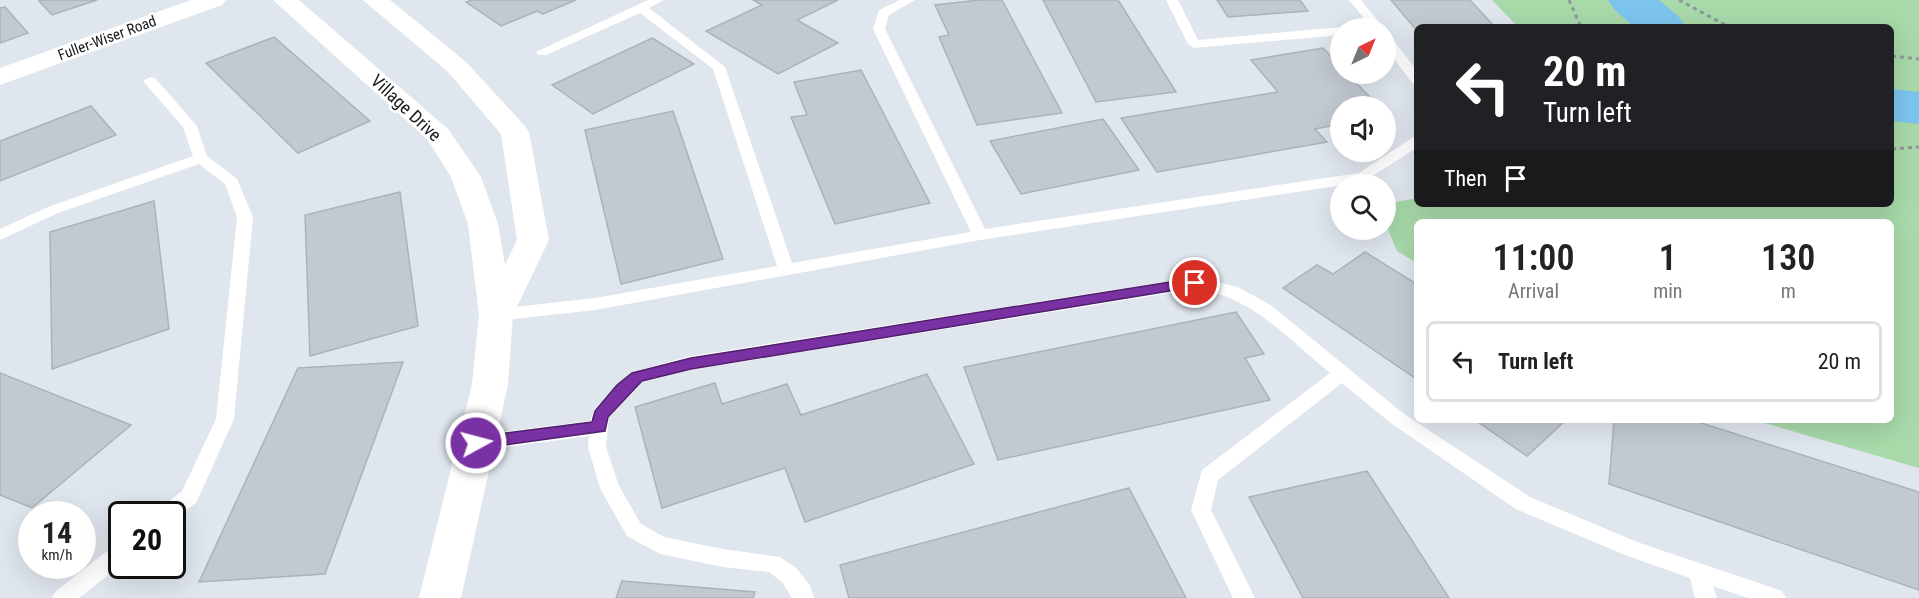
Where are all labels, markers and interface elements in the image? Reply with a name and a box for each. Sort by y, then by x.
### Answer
street label: Fuller-Wiser Road [55,12,159,64]
north arrow [1330,18,1396,84]
map controls [1330,18,1396,240]
text: 20 m [1543,47,1626,96]
icon: left [1444,48,1522,126]
street label: Village Drive [367,70,446,145]
button: sound [1330,96,1396,162]
text: Turn left [1543,97,1632,129]
icon: arrive [1499,162,1532,195]
text: Then [1444,166,1487,191]
button: search [1330,174,1396,240]
text: 11:00 [1493,237,1575,279]
text: 1 [1659,237,1677,279]
text: 130 [1761,237,1815,279]
pin [1169,257,1220,308]
icon: arrive [1178,266,1211,299]
text: Arrival [1508,279,1559,303]
text: min [1653,279,1682,303]
text: m [1781,279,1796,303]
icon: left [1447,345,1480,378]
text: Turn left [1498,349,1573,374]
text: 20 m [1818,349,1861,374]
position arrow [444,411,508,475]
speed limit sign: 20 [108,501,186,579]
text: 14 [42,515,72,550]
text: km/h [42,546,72,564]

